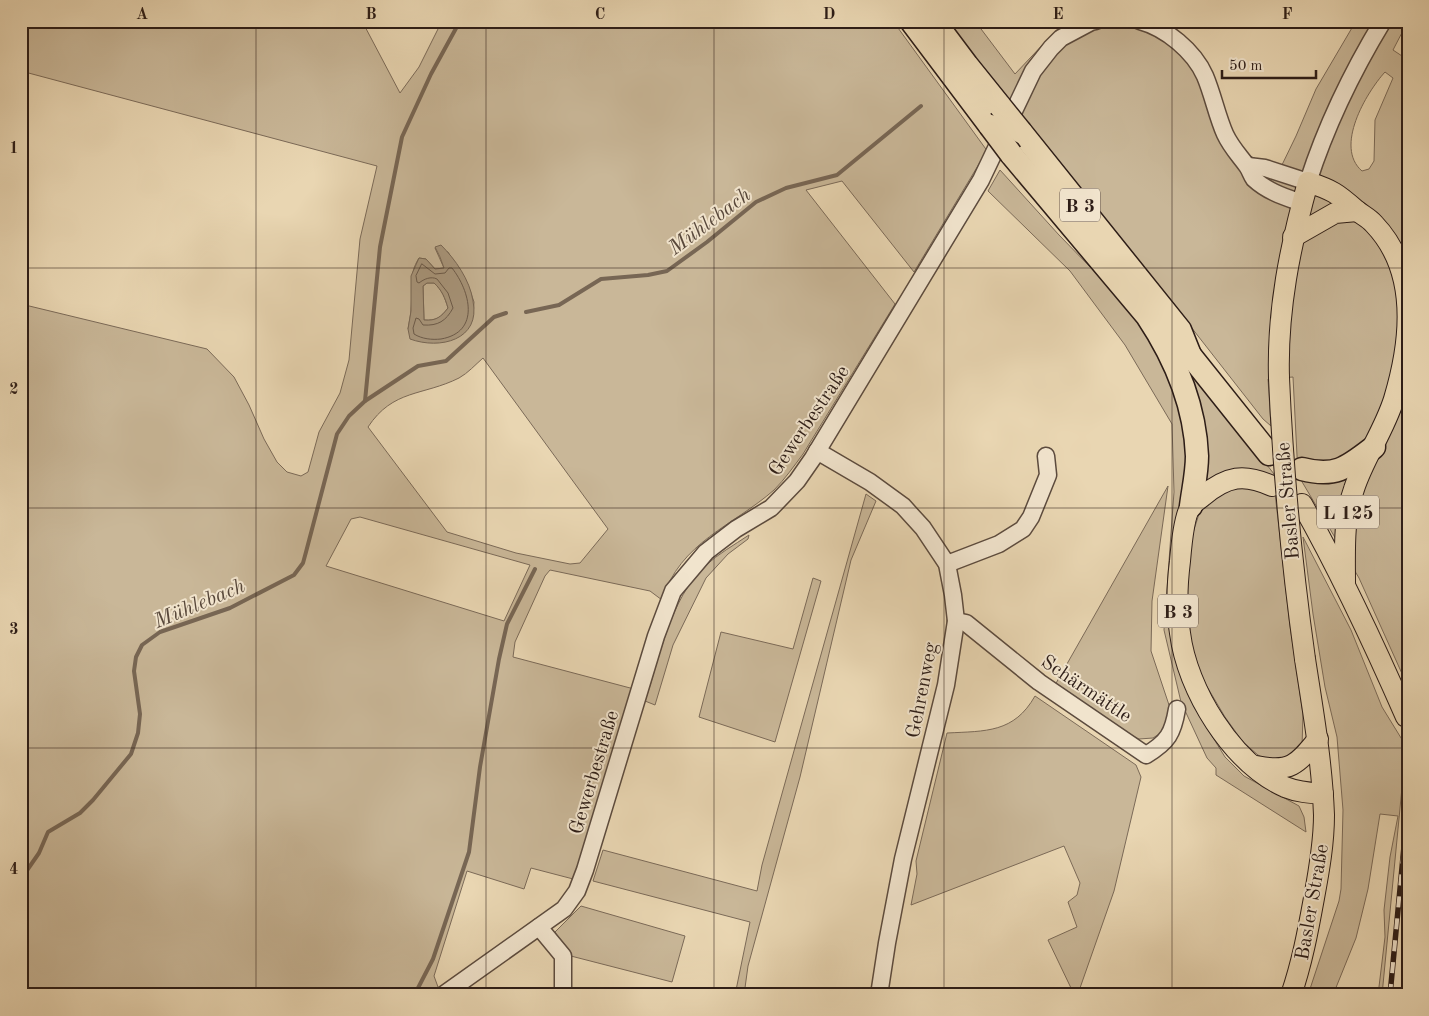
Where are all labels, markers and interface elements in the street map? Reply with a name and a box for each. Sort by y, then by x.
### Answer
text: A [136,7,148,23]
text: B [365,7,377,23]
text: C [595,7,605,23]
text: D [823,7,835,23]
text: E [1052,7,1064,23]
text: F [1282,7,1293,23]
scale bar [1222,48,1315,80]
text: 50 m [1229,59,1263,74]
text: 1 [9,141,19,157]
water label: Mühlebach [664,184,755,260]
road number: B 3 [1060,188,1100,222]
street label: Gewerbestraße [765,362,854,480]
text: 2 [9,382,19,398]
street label: Basler Straße [1274,441,1304,560]
road number: L 125 [1317,496,1379,528]
water label: Mühlebach [150,576,249,633]
road number: B 3 [1158,594,1198,628]
text: 3 [9,622,19,638]
street label: Gehrenweg [904,641,942,740]
street label: Schärmättle [1037,652,1135,727]
street label: Gewerbestraße [567,708,623,837]
street label: Basler Straße [1293,843,1333,962]
text: 4 [9,862,19,878]

